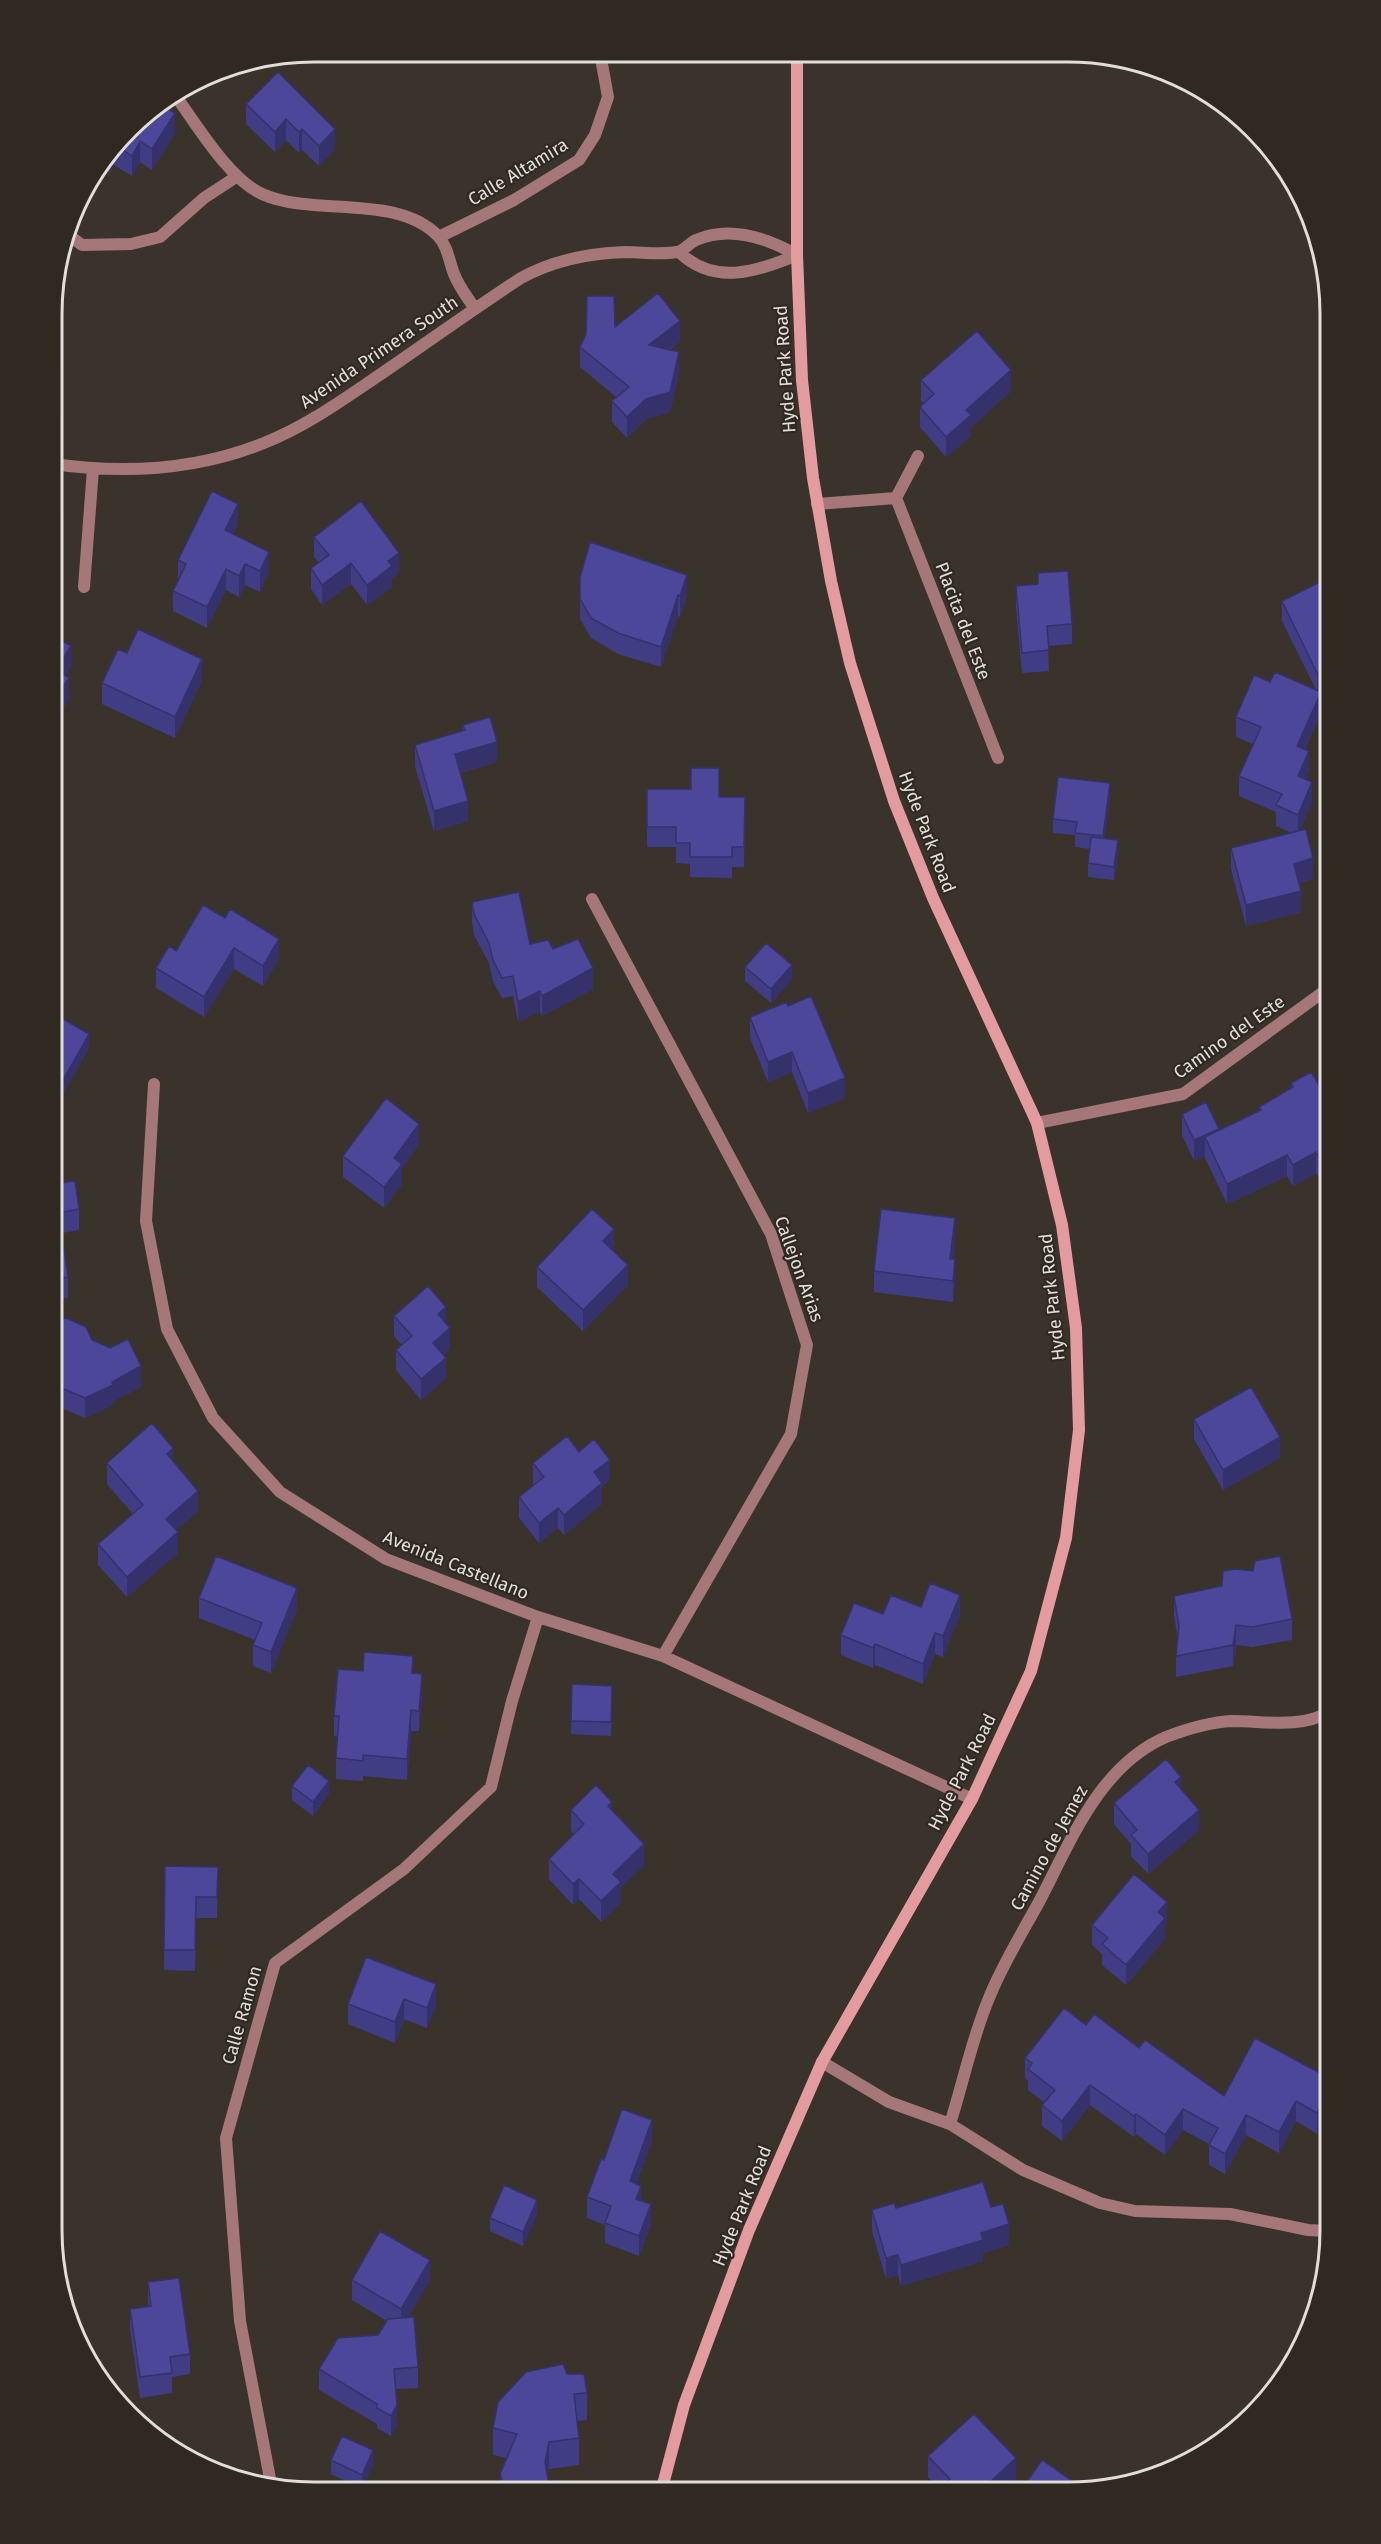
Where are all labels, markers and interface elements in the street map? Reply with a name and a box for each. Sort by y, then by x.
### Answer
street label: Calle Altamira [464,133,572,211]
street label: Avenida Primera South [296,291,462,413]
street label: Hyde Park Road [770,304,800,434]
street label: Placita del Este [930,559,996,683]
street label: Hyde Park Road [894,768,960,896]
street label: Camino del Este [1169,991,1289,1083]
street label: Callejon Arias [770,1213,828,1325]
street label: Hyde Park Road [1034,1232,1070,1362]
street label: Avenida Castellano [380,1526,532,1604]
street label: Hyde Park Road [923,1710,1001,1834]
street label: Camino de Jemez [1006,1781,1093,1914]
street label: Calle Ramon [217,1963,267,2067]
street label: Hyde Park Road [708,2143,776,2269]

